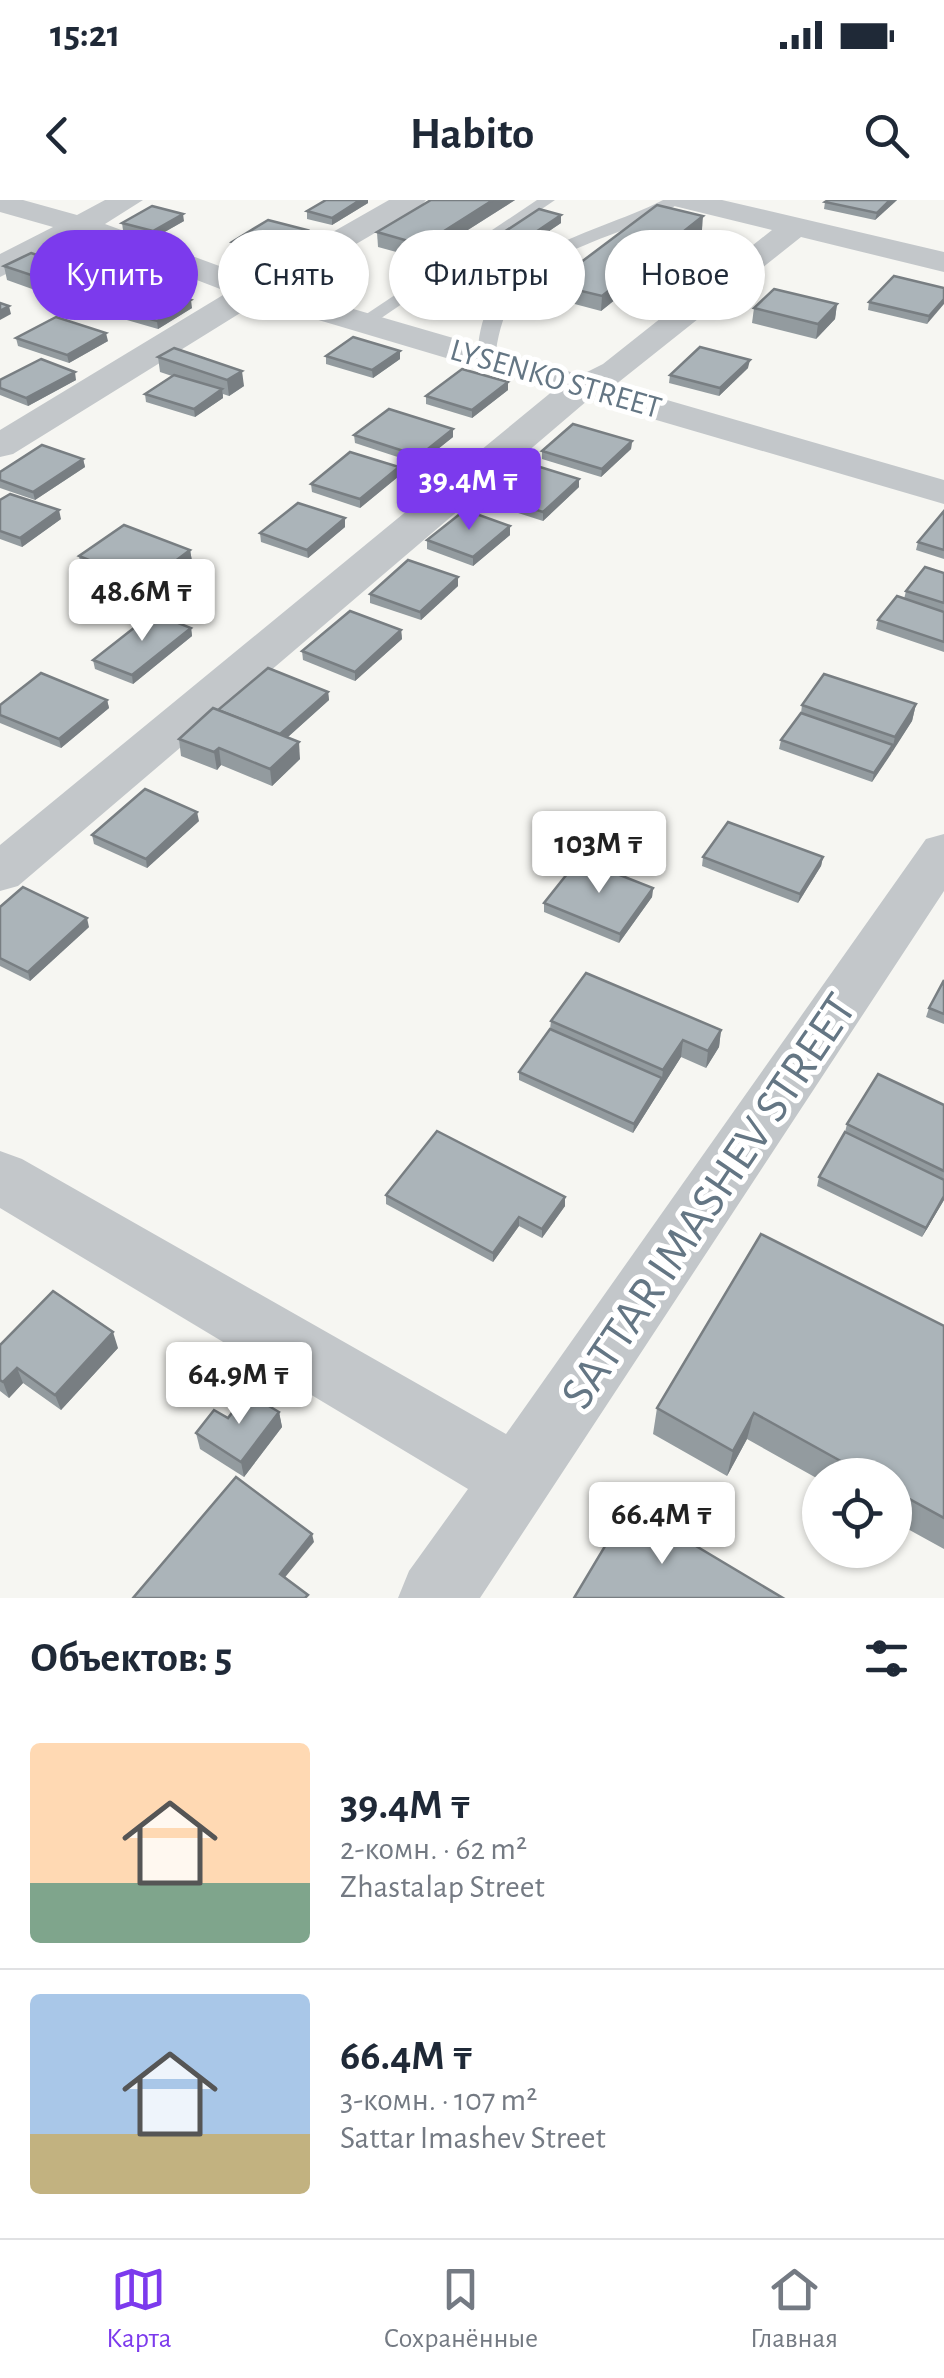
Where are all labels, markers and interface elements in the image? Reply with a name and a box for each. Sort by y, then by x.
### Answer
text: 15:21 [50,16,120,54]
icon: back [30,108,85,163]
icon: search [859,108,914,163]
text: Habito [410,112,534,157]
chip: Купить [30,230,198,320]
chip: Снять [218,230,369,320]
chip: Фильтры [389,230,585,320]
chip: Новое [605,230,765,320]
street label: LYSENKO STREET [447,334,665,424]
pin: 39.4M ₸ [377,448,561,533]
text: 39.4M ₸ [419,464,519,496]
pin: 48.6M ₸ [50,559,234,644]
text: 48.6M ₸ [91,575,193,607]
pin: 103M ₸ [518,811,680,896]
text: 103M ₸ [554,827,644,859]
street label: SATTAR IMASHEV STREET [553,986,866,1418]
pin: 64.9M ₸ [147,1342,331,1427]
text: 64.9M ₸ [188,1358,290,1390]
map controls [802,1458,912,1568]
button: locate [802,1458,912,1568]
pin: 66.4M ₸ [570,1482,754,1567]
text: 66.4M ₸ [611,1498,713,1530]
icon: filters [859,1631,914,1686]
text: Объектов: 5 [30,1637,232,1679]
icon: home [110,1783,230,1903]
text: 39.4M ₸ [340,1784,472,1826]
text: 2-комн. · 62 m² [340,1833,527,1865]
text: Zhastalap Street [340,1871,545,1903]
icon: home [110,2034,230,2154]
text: 66.4M ₸ [340,2035,474,2077]
text: 3-комн. · 107 m² [340,2084,537,2116]
text: Sattar Imashev Street [340,2122,606,2154]
tab: Карта [106,2262,172,2356]
tab: Сохранённые [383,2262,538,2356]
tab: Главная [750,2262,838,2356]

